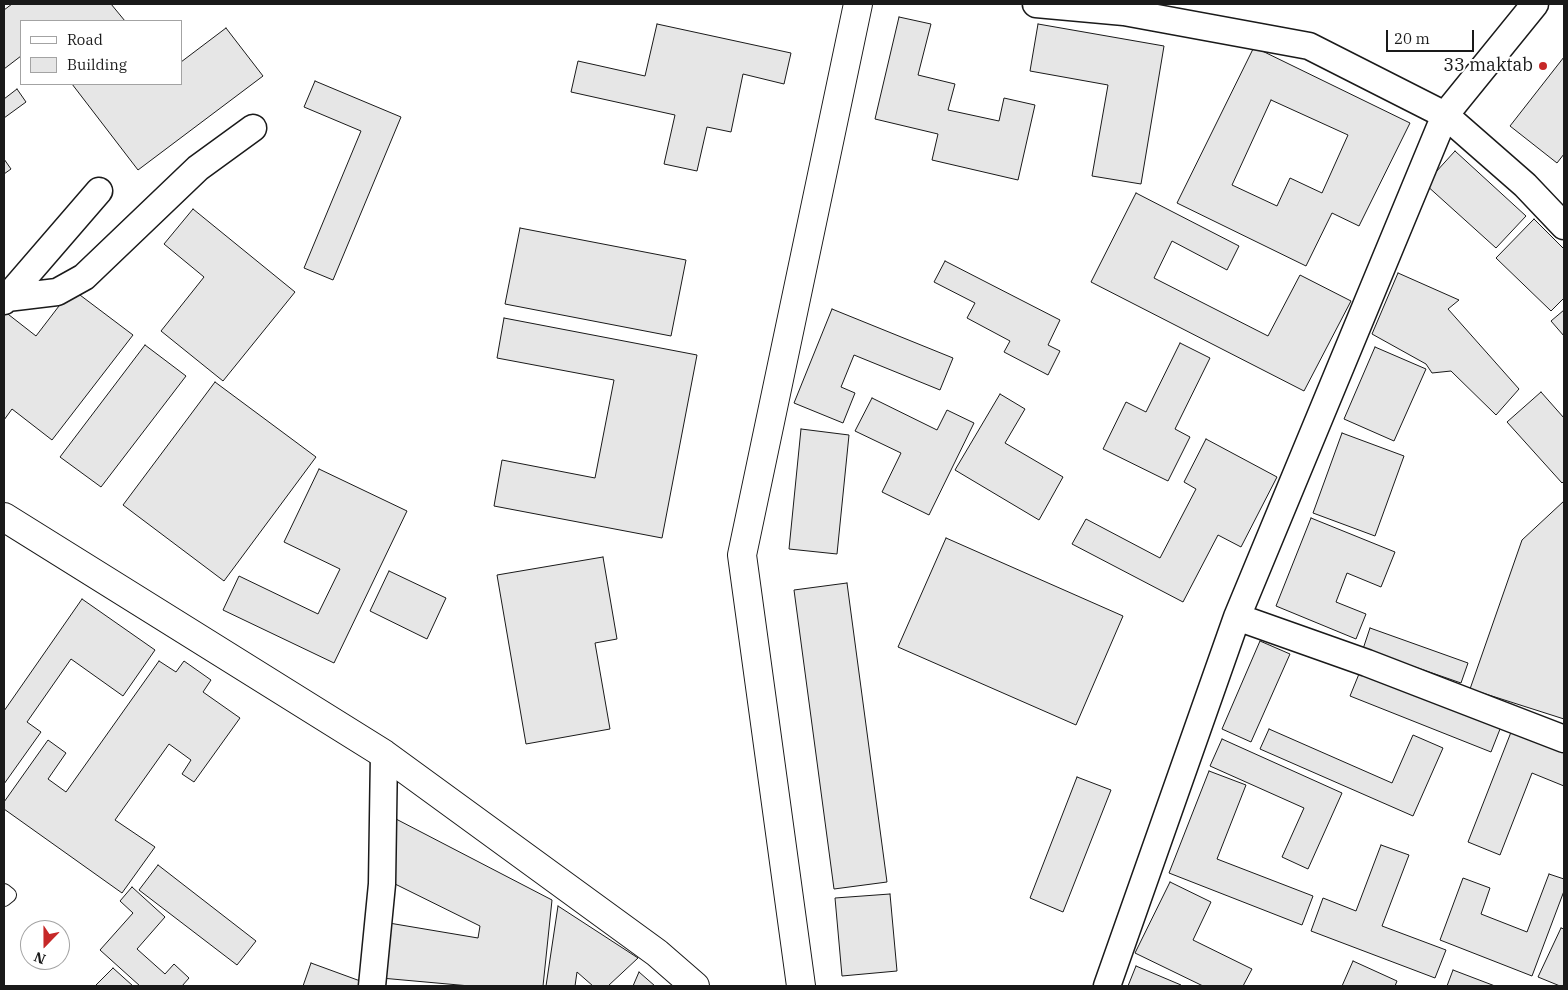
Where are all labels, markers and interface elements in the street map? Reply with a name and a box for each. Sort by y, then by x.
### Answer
legend [20,20,182,85]
scale bar [1388,20,1476,52]
text: 20 m [1394,29,1430,48]
text: Road [67,30,103,49]
text: Building [67,55,127,74]
place label: 33 maktab [1443,55,1533,77]
marker: 33 maktab [1537,60,1549,72]
north arrow [20,920,70,970]
text: N [31,948,48,968]

